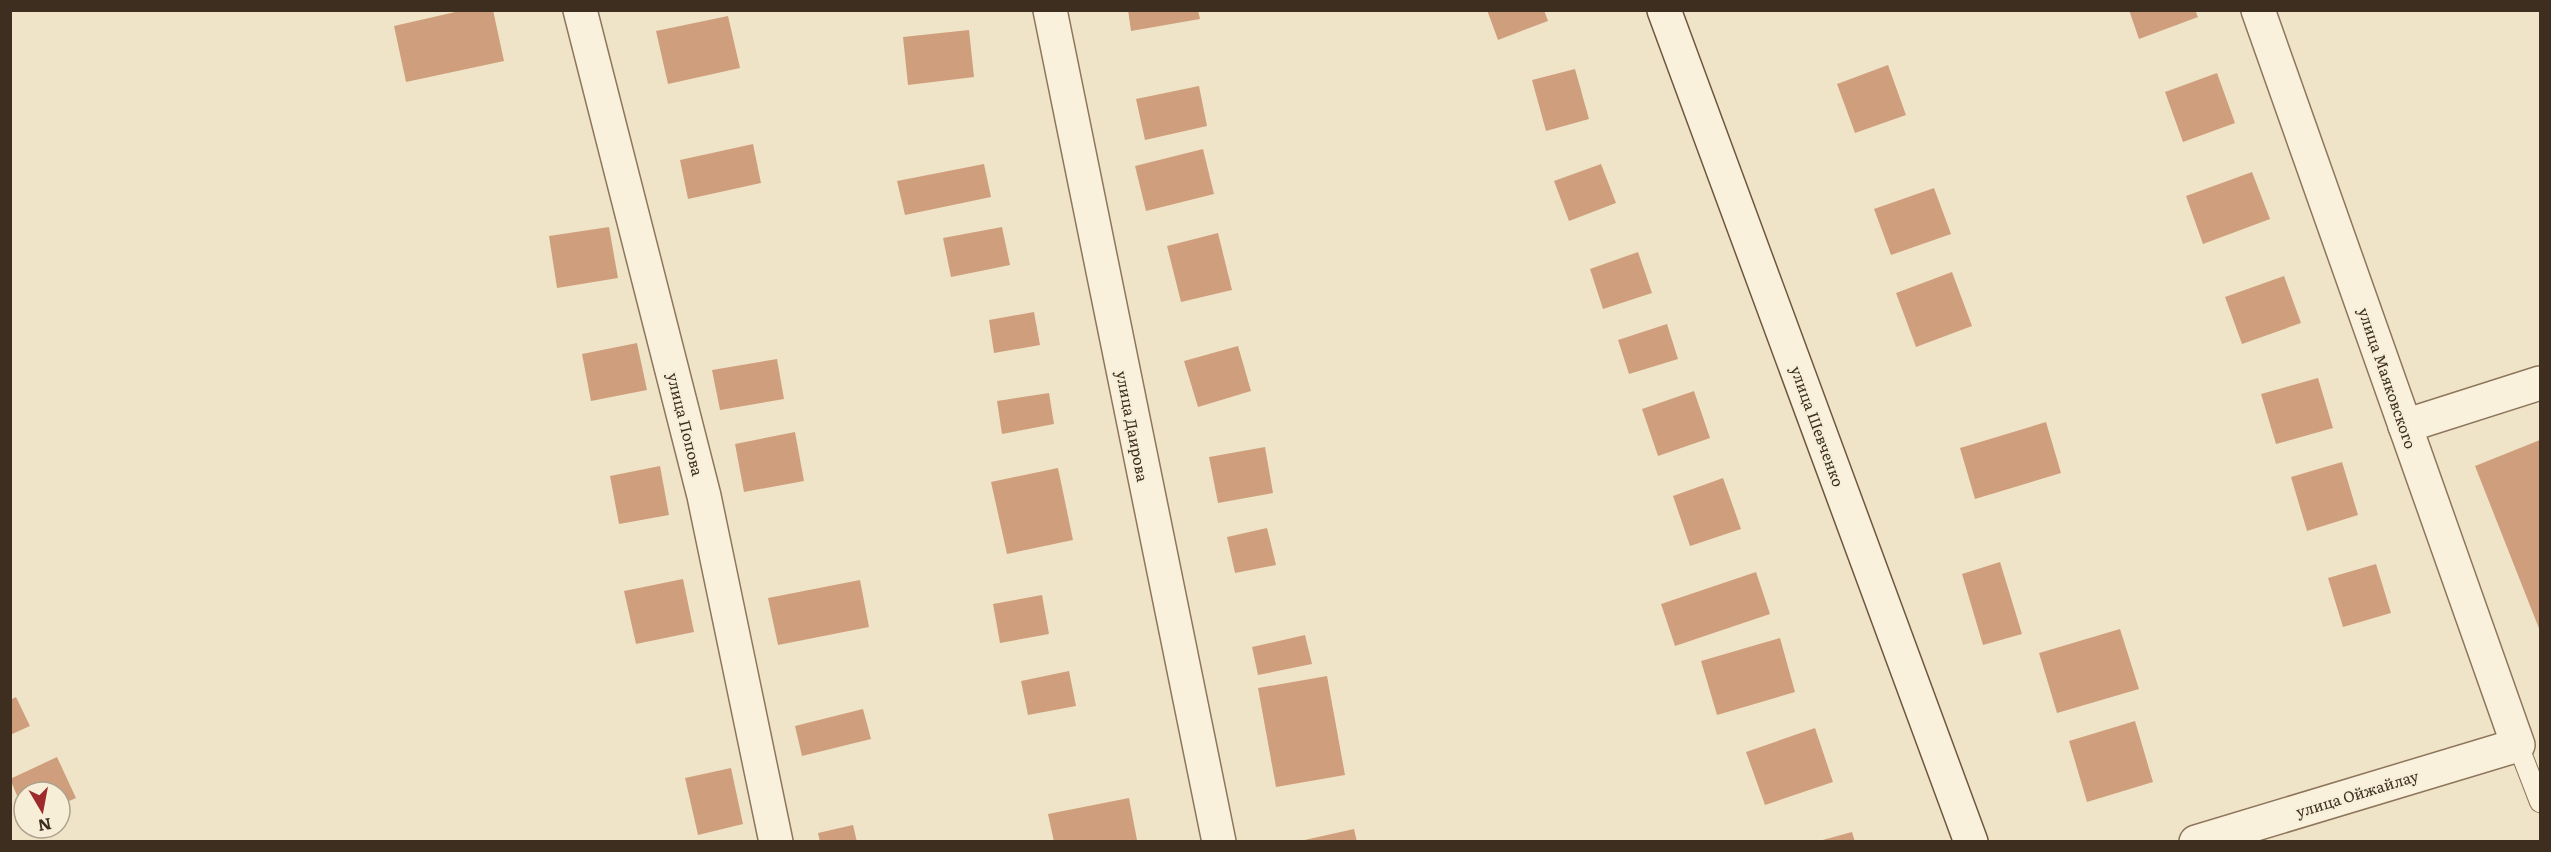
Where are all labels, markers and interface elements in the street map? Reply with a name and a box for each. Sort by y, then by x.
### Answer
street label: улица Маяковского [2353,304,2423,452]
street label: улица Шевченко [1785,362,1851,490]
street label: улица Даирова [1111,368,1155,484]
street label: улица Попова [662,370,710,479]
street label: улица Ойжайлау [2293,763,2422,823]
north arrow [12,780,72,840]
text: N [36,813,53,839]

